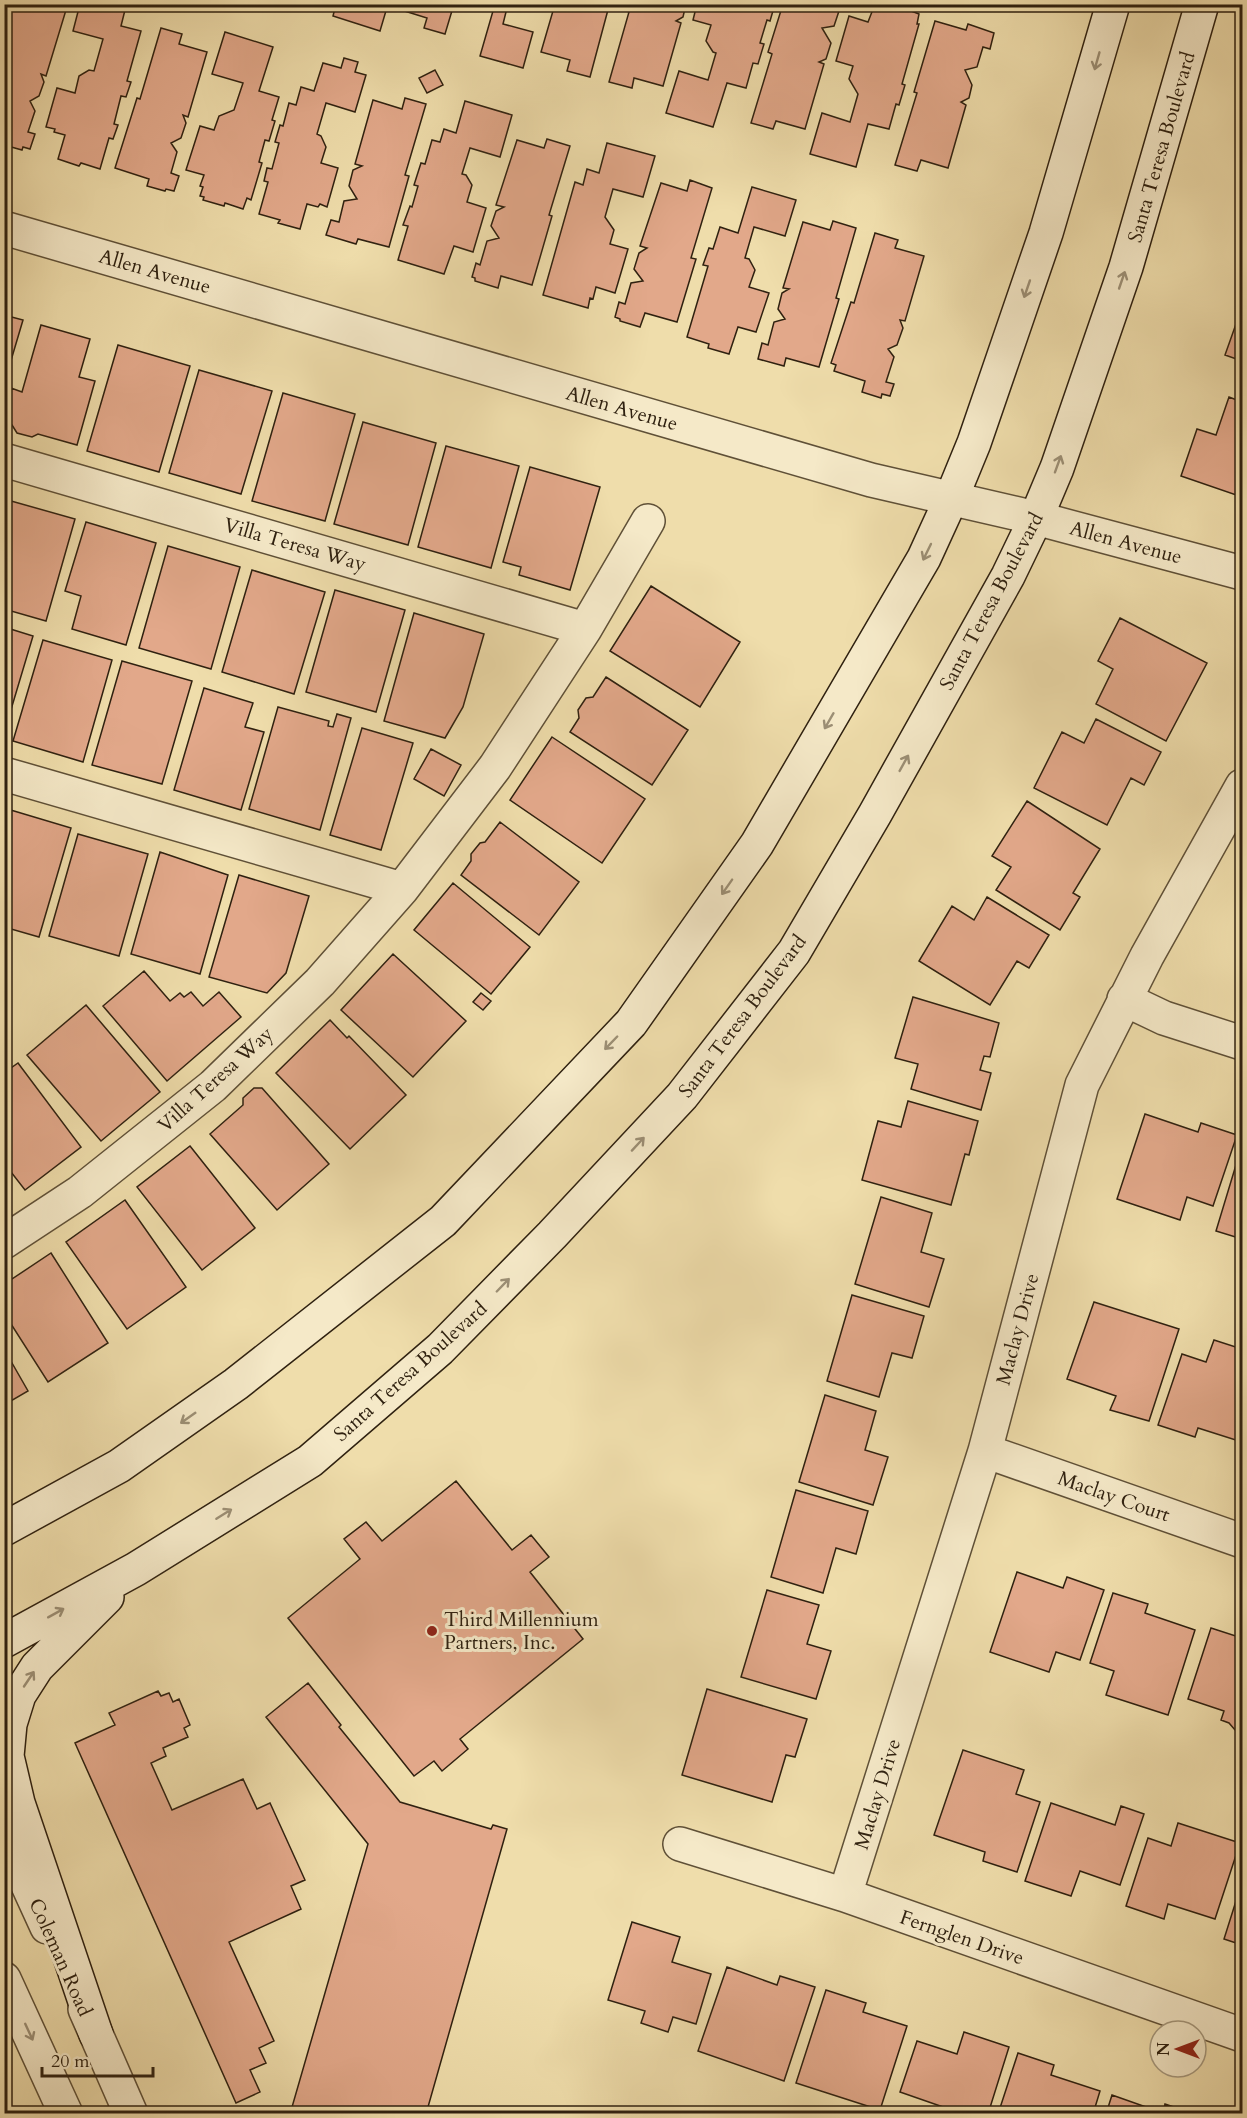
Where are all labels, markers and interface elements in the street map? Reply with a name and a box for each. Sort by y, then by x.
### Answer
street label: Santa Teresa Boulevard [1121,48,1202,246]
one-way arrow [1091,51,1103,70]
street label: Allen Avenue [96,243,214,300]
one-way arrow [1117,271,1128,290]
one-way arrow [1021,279,1032,298]
street label: Allen Avenue [563,380,681,437]
one-way arrow [1054,456,1065,474]
street label: Santa Teresa Boulevard [933,507,1050,695]
street label: Villa Teresa Way [221,511,369,578]
street label: Allen Avenue [1067,515,1185,570]
one-way arrow [920,543,932,561]
one-way arrow [823,712,835,729]
one-way arrow [898,755,910,772]
one-way arrow [721,878,733,895]
street label: Santa Teresa Boulevard [672,929,813,1103]
street label: Villa Teresa Way [152,1020,279,1138]
one-way arrow [604,1036,618,1051]
one-way arrow [630,1136,645,1151]
street label: Maclay Drive [990,1270,1045,1388]
one-way arrow [496,1277,511,1292]
street label: Santa Teresa Boulevard [328,1295,493,1447]
one-way arrow [181,1412,197,1424]
street label: Maclay Court [1054,1465,1174,1528]
one-way arrow [215,1508,232,1520]
place label: Third Millennium Partners, Inc. [444,1606,599,1656]
one-way arrow [47,1607,64,1619]
marker: Third Millennium Partners, Inc. [425,1624,439,1638]
one-way arrow [23,1672,35,1688]
street label: Maclay Drive [848,1735,907,1853]
street label: Coleman Road [22,1894,99,2021]
street label: Fernglen Drive [896,1904,1028,1971]
north arrow [1148,2019,1208,2079]
one-way arrow [24,2023,35,2041]
scale bar [42,2040,153,2078]
text: N [1153,2042,1175,2056]
text: 20 m [51,2049,90,2074]

